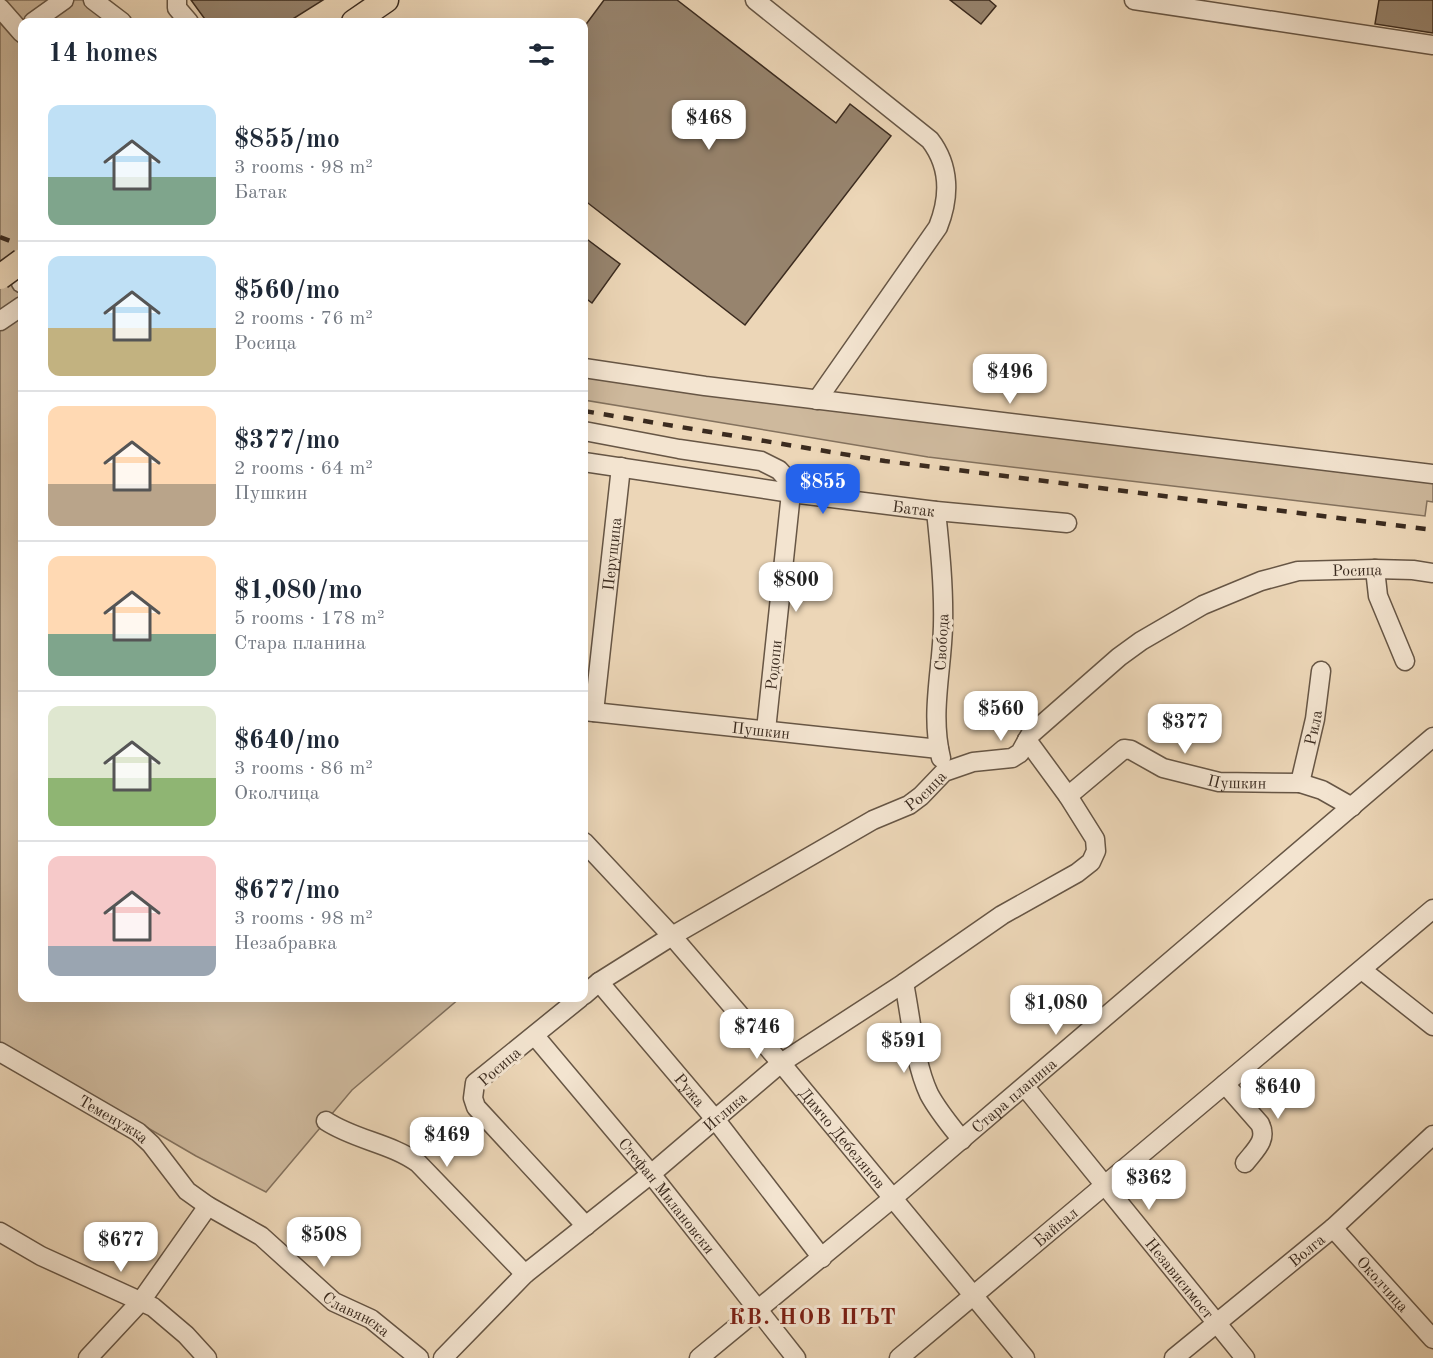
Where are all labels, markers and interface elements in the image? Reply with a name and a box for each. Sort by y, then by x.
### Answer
icon: filters [525,38,558,71]
text: 14 homes [48,41,157,67]
pin: $468 [673,100,745,151]
text: $468 [686,109,732,129]
text: $855/mo [234,127,340,153]
icon: home [96,129,168,201]
text: 3 rooms · 98 m² [234,158,373,178]
text: Батак [234,183,287,203]
text: $560/mo [234,278,340,304]
icon: home [96,280,168,352]
text: 2 rooms · 76 m² [234,309,373,329]
text: Росица [234,334,297,354]
pin: $496 [974,354,1046,405]
text: $496 [987,363,1033,383]
text: $377/mo [234,428,340,454]
icon: home [96,430,168,502]
text: 2 rooms · 64 m² [234,459,373,479]
pin: $855 [787,464,859,515]
text: $855 [800,473,846,493]
text: Пушкин [234,484,307,504]
street label: Батак [891,500,936,521]
street label: Перущица [601,517,625,592]
pin: $800 [760,562,832,613]
street label: Росица [1332,563,1383,580]
text: $800 [773,571,819,591]
text: $1,080/mo [234,578,362,604]
icon: home [96,580,168,652]
text: 5 rooms · 178 m² [234,609,384,629]
street label: Свобода [934,613,952,671]
text: Стара планина [234,634,366,654]
street label: Родопи [764,639,786,691]
pin: $560 [965,691,1037,742]
text: $560 [978,700,1024,720]
pin: $377 [1149,704,1221,755]
street label: Рила [1303,709,1326,747]
text: $377 [1162,713,1208,733]
street label: Пушкин [731,721,791,743]
text: $640/mo [234,728,340,754]
icon: home [96,730,168,802]
text: 3 rooms · 86 m² [234,759,373,779]
street label: Росица [903,769,950,815]
street label: Пушкин [1206,773,1267,793]
text: Околчица [234,784,320,804]
text: $677/mo [234,878,340,904]
icon: home [96,880,168,952]
text: 3 rooms · 98 m² [234,909,373,929]
text: Незабравка [234,934,337,954]
pin: $1,080 [1007,985,1105,1036]
text: $1,080 [1024,994,1088,1014]
pin: $746 [721,1009,793,1060]
text: $746 [734,1018,780,1038]
pin: $591 [868,1023,940,1074]
text: $591 [881,1032,927,1052]
street label: Росица [476,1045,525,1090]
street label: Стара планина [969,1056,1060,1137]
pin: $640 [1242,1069,1314,1120]
street label: Ружа [670,1071,707,1111]
text: $640 [1255,1078,1301,1098]
street label: Димчо Дебелянов [795,1085,887,1192]
street label: Иглика [701,1090,751,1136]
street label: Теменужка [75,1093,151,1147]
pin: $469 [411,1117,483,1168]
text: $469 [424,1126,470,1146]
street label: Стефан Милановски [614,1136,717,1258]
pin: $362 [1113,1160,1185,1211]
text: $362 [1126,1169,1172,1189]
street label: Байкал [1031,1205,1081,1251]
pin: $508 [288,1217,360,1268]
pin: $677 [85,1222,157,1273]
text: $508 [301,1226,347,1246]
text: $677 [98,1231,144,1251]
street label: Волга [1287,1232,1329,1271]
street label: Независимост [1141,1236,1216,1323]
street label: Околчица [1353,1254,1411,1316]
street label: Славянска [319,1290,392,1341]
district label: КВ. НОВ ПЪТ [729,1307,897,1329]

